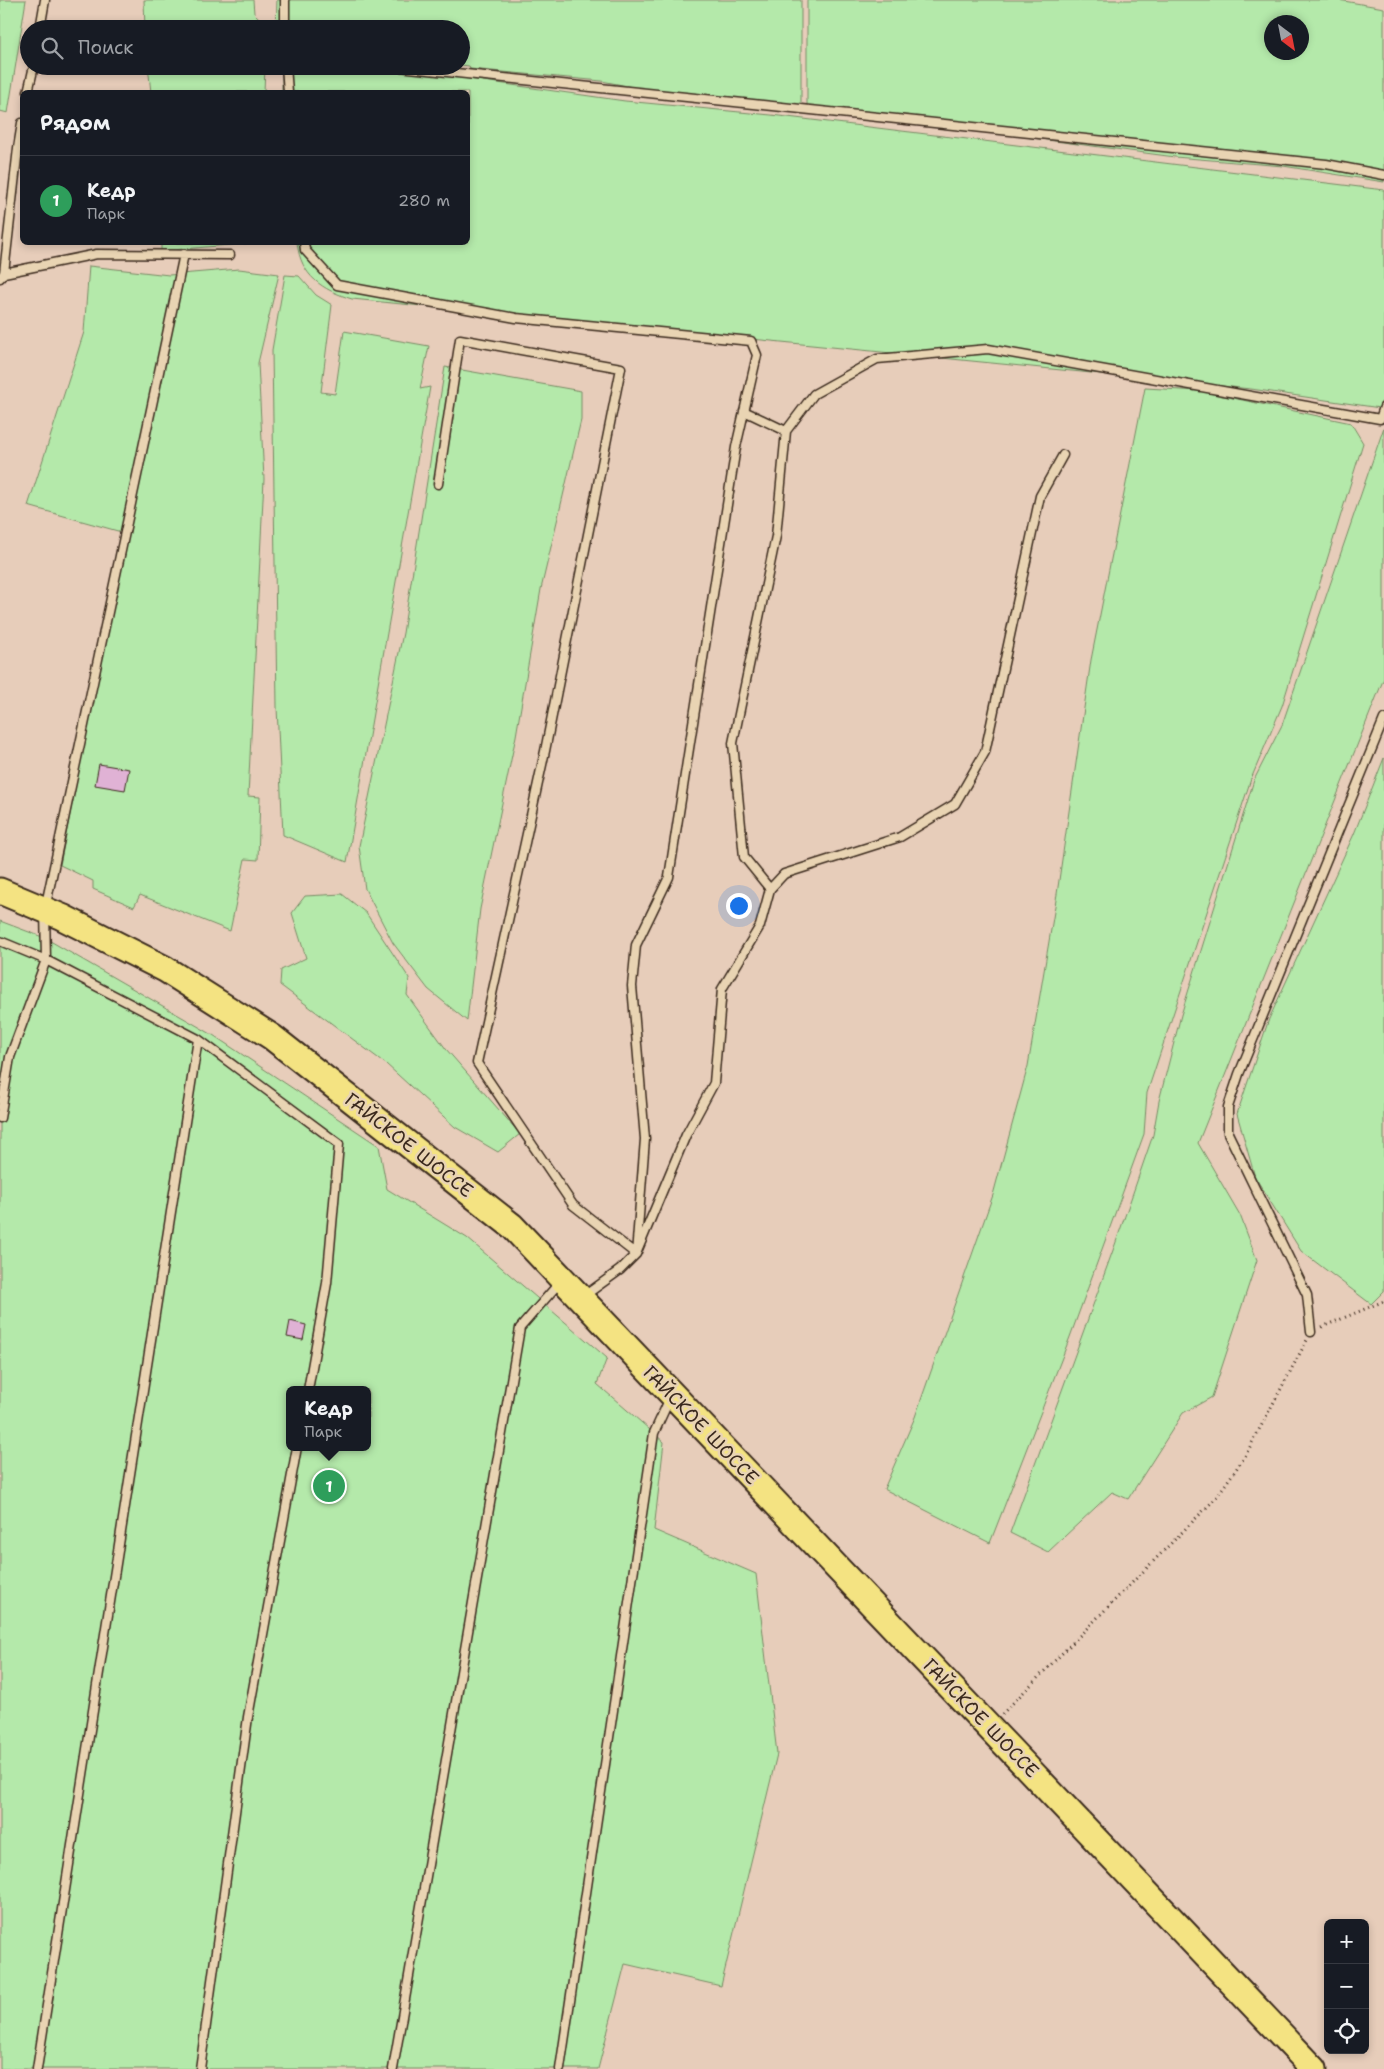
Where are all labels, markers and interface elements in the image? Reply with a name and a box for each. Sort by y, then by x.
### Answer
north arrow [1264,15,1309,60]
search box [20,20,470,75]
icon: search [38,34,66,62]
text: Поиск [78,35,133,60]
text: Рядом [40,109,110,137]
text: Кедр [87,178,136,203]
text: 1 [52,190,60,211]
text: 280 m [398,190,450,211]
text: Парк [87,203,125,224]
your location [726,893,752,919]
street label: ГАЙСКОЕ ШОССЕ [340,1087,479,1203]
street label: ГАЙСКОЕ ШОССЕ [638,1360,764,1490]
popup [286,1386,371,1451]
text: Кедр [304,1396,353,1421]
text: Парк [304,1421,342,1442]
pin: 1 [313,1467,345,1505]
street label: ГАЙСКОЕ ШОССЕ [918,1653,1044,1783]
map controls [1324,1919,1369,2054]
button: + [1324,1919,1369,1964]
button: − [1324,1964,1369,2009]
button: locate [1324,2009,1369,2054]

